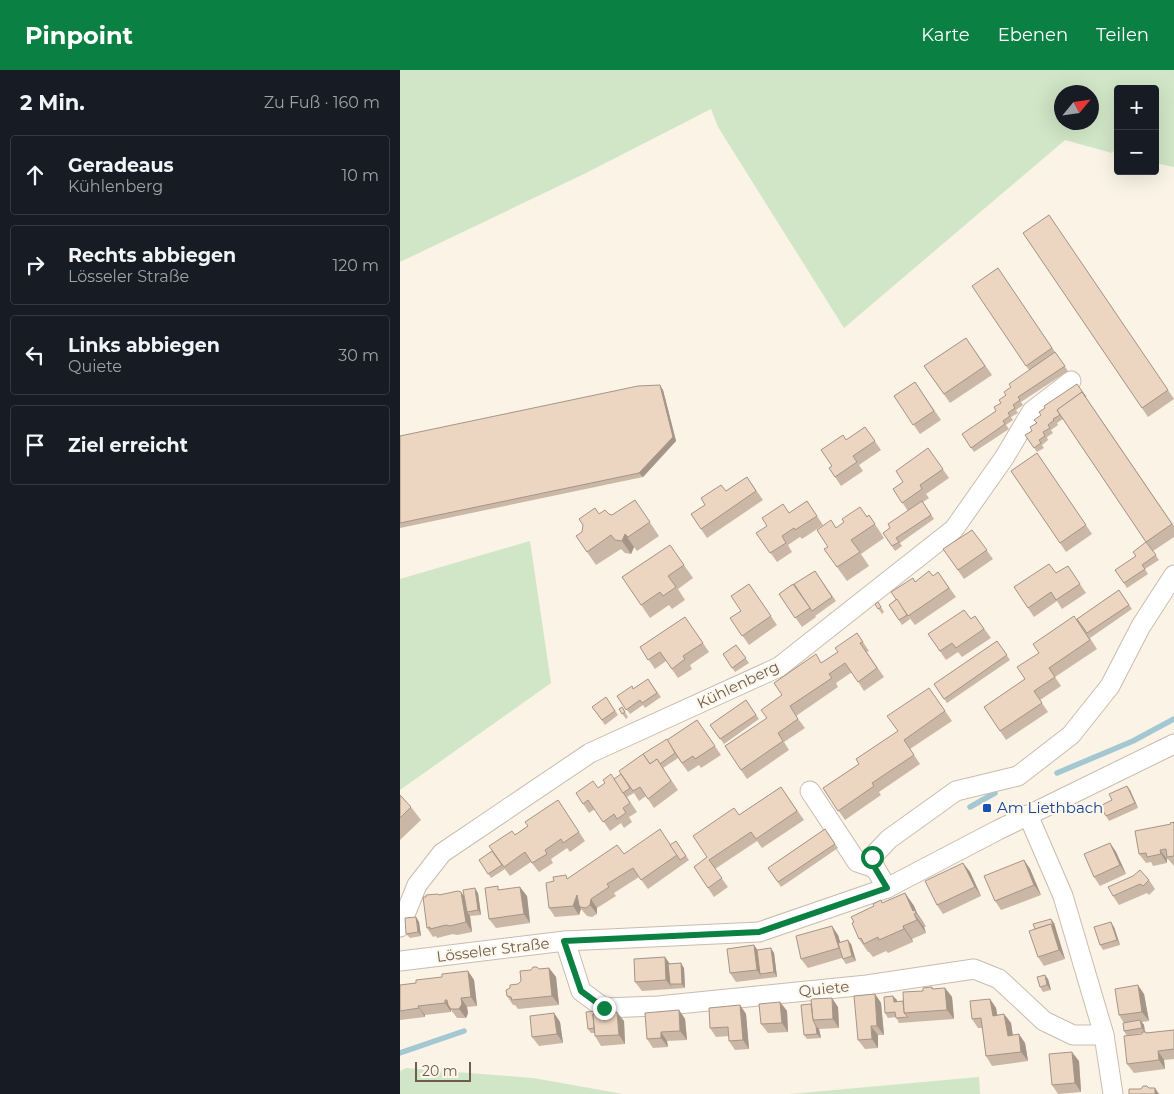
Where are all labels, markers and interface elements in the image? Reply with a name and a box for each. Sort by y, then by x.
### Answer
text: Pinpoint [25,21,133,50]
text: Karte [921,24,970,46]
text: Ebenen [998,24,1068,46]
text: Teilen [1096,24,1149,46]
north arrow [1054,85,1099,130]
map controls [1114,85,1159,175]
button: + [1114,85,1159,130]
text: 2 Min. [20,90,85,115]
text: Zu Fuß · 160 m [264,93,380,112]
button: − [1114,130,1159,175]
text: Geradeaus [68,154,174,177]
icon: ahead [21,161,49,189]
text: 10 m [341,166,379,185]
text: Kühlenberg [68,177,163,196]
text: Rechts abbiegen [68,244,236,267]
icon: right [21,251,49,279]
text: 120 m [332,256,379,275]
text: Lösseler Straße [68,267,189,286]
text: Links abbiegen [68,334,220,357]
icon: left [21,341,49,369]
text: 30 m [338,346,379,365]
text: Quiete [68,357,122,376]
icon: arrive [21,431,49,459]
text: Ziel erreicht [68,434,188,457]
street label: Kühlenberg [694,656,782,713]
place label: Am Liethbach [997,798,1103,817]
marker: Am Liethbach [981,802,993,814]
route start [861,846,884,869]
street label: Lösseler Straße [435,933,550,966]
street label: Quiete [798,976,850,1001]
route end [593,997,616,1020]
scale bar [415,1059,471,1082]
text: 20 m [422,1062,458,1080]

